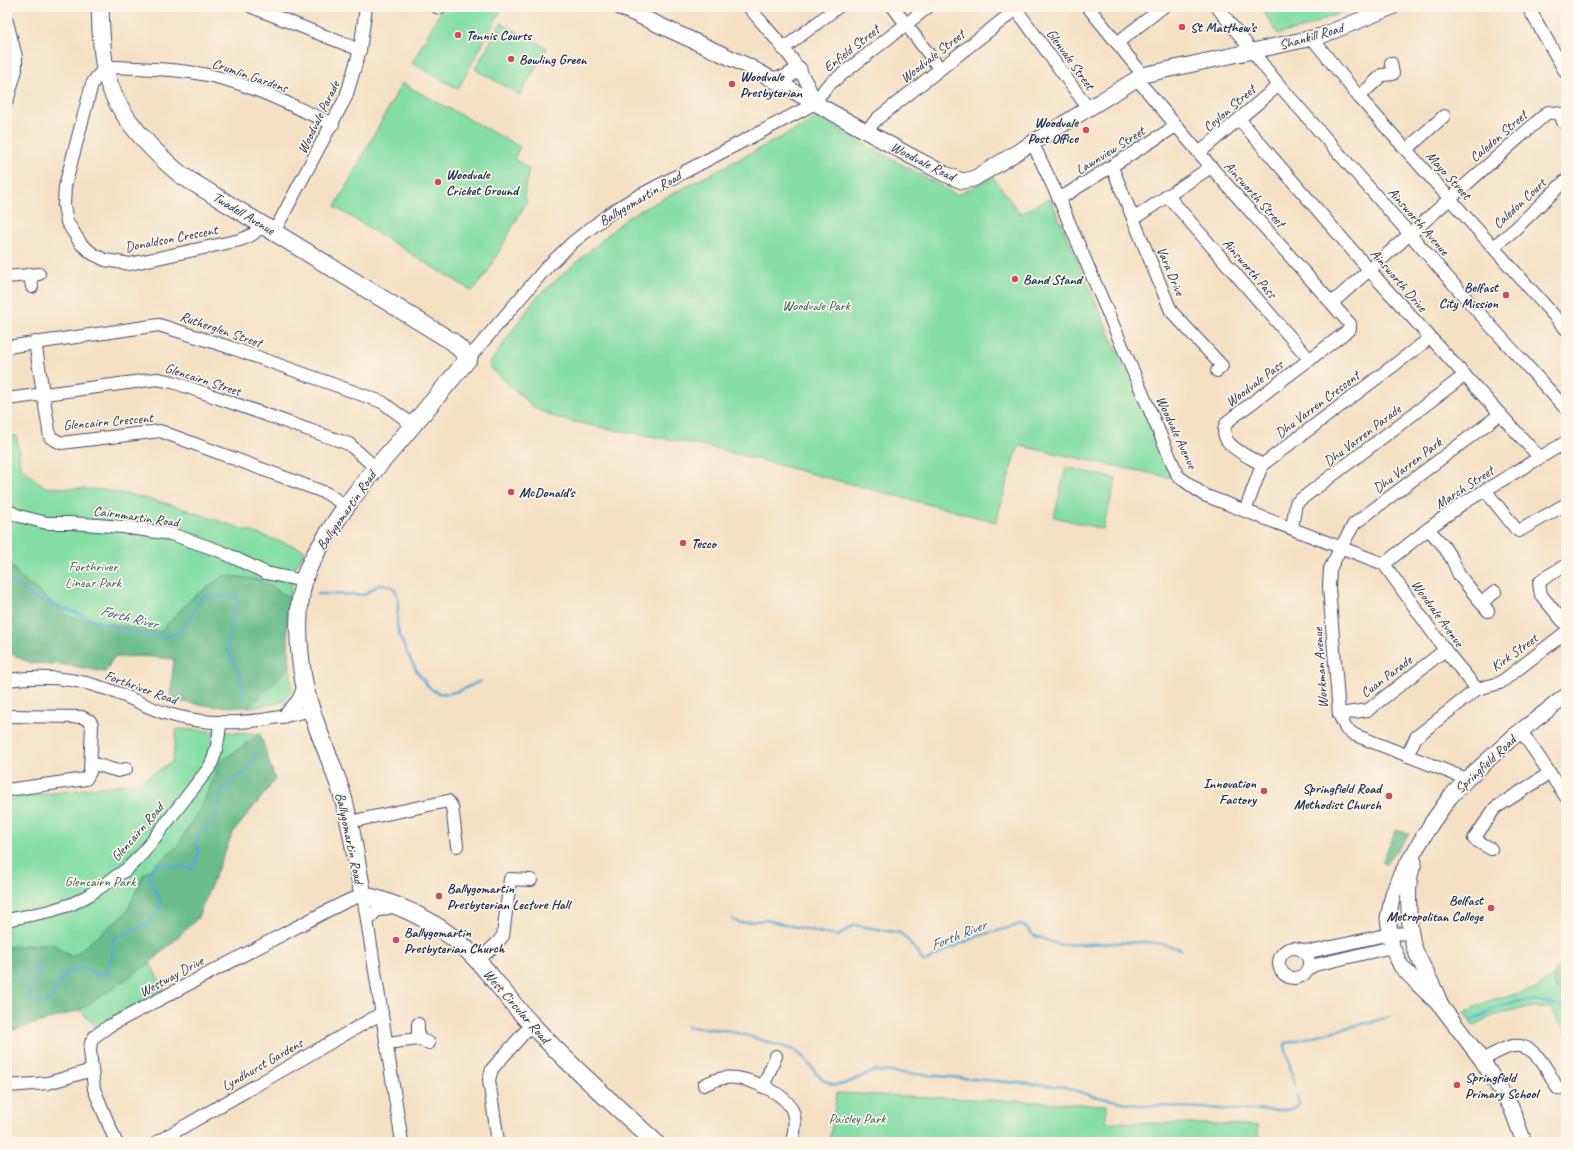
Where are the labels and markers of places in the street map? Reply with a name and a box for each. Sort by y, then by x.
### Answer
place label: St Matthew’s [1190,19,1258,36]
marker: St Matthew’s [1177,22,1187,32]
place label: Tennis Courts [466,27,533,44]
marker: Tennis Courts [453,30,463,40]
place label: Bowling Green [519,51,588,68]
marker: Bowling Green [506,54,516,64]
place label: Woodvale Presbyterian [740,68,802,101]
marker: Woodvale Presbyterian [727,79,737,89]
place label: Woodvale Post Office [1028,114,1079,147]
marker: Woodvale Post Office [1081,125,1091,135]
place label: Woodvale Cricket Ground [446,166,520,199]
marker: Woodvale Cricket Ground [433,177,443,187]
place label: Band Stand [1023,271,1084,288]
marker: Band Stand [1010,274,1020,284]
place label: Belfast City Mission [1439,279,1499,312]
marker: Belfast City Mission [1501,290,1511,300]
place label: McDonald's [519,484,577,501]
marker: McDonald's [506,487,516,497]
place label: Tesco [691,535,718,552]
marker: Tesco [678,538,688,548]
place label: Innovation Factory [1203,775,1257,808]
place label: Springfield Road Methodist Church [1294,780,1383,813]
marker: Innovation Factory [1259,786,1269,796]
marker: Springfield Road Methodist Church [1384,791,1394,801]
place label: Ballygomartin Presbyterian Lecture Hall [447,880,572,913]
marker: Ballygomartin Presbyterian Lecture Hall [434,891,444,901]
place label: Belfast Metropolitan College [1386,892,1484,925]
marker: Belfast Metropolitan College [1486,903,1496,913]
place label: Ballygomartin Presbyterian Church [404,924,505,957]
marker: Ballygomartin Presbyterian Church [391,935,401,945]
place label: Springfield Primary School [1465,1069,1542,1102]
marker: Springfield Primary School [1452,1080,1462,1090]

